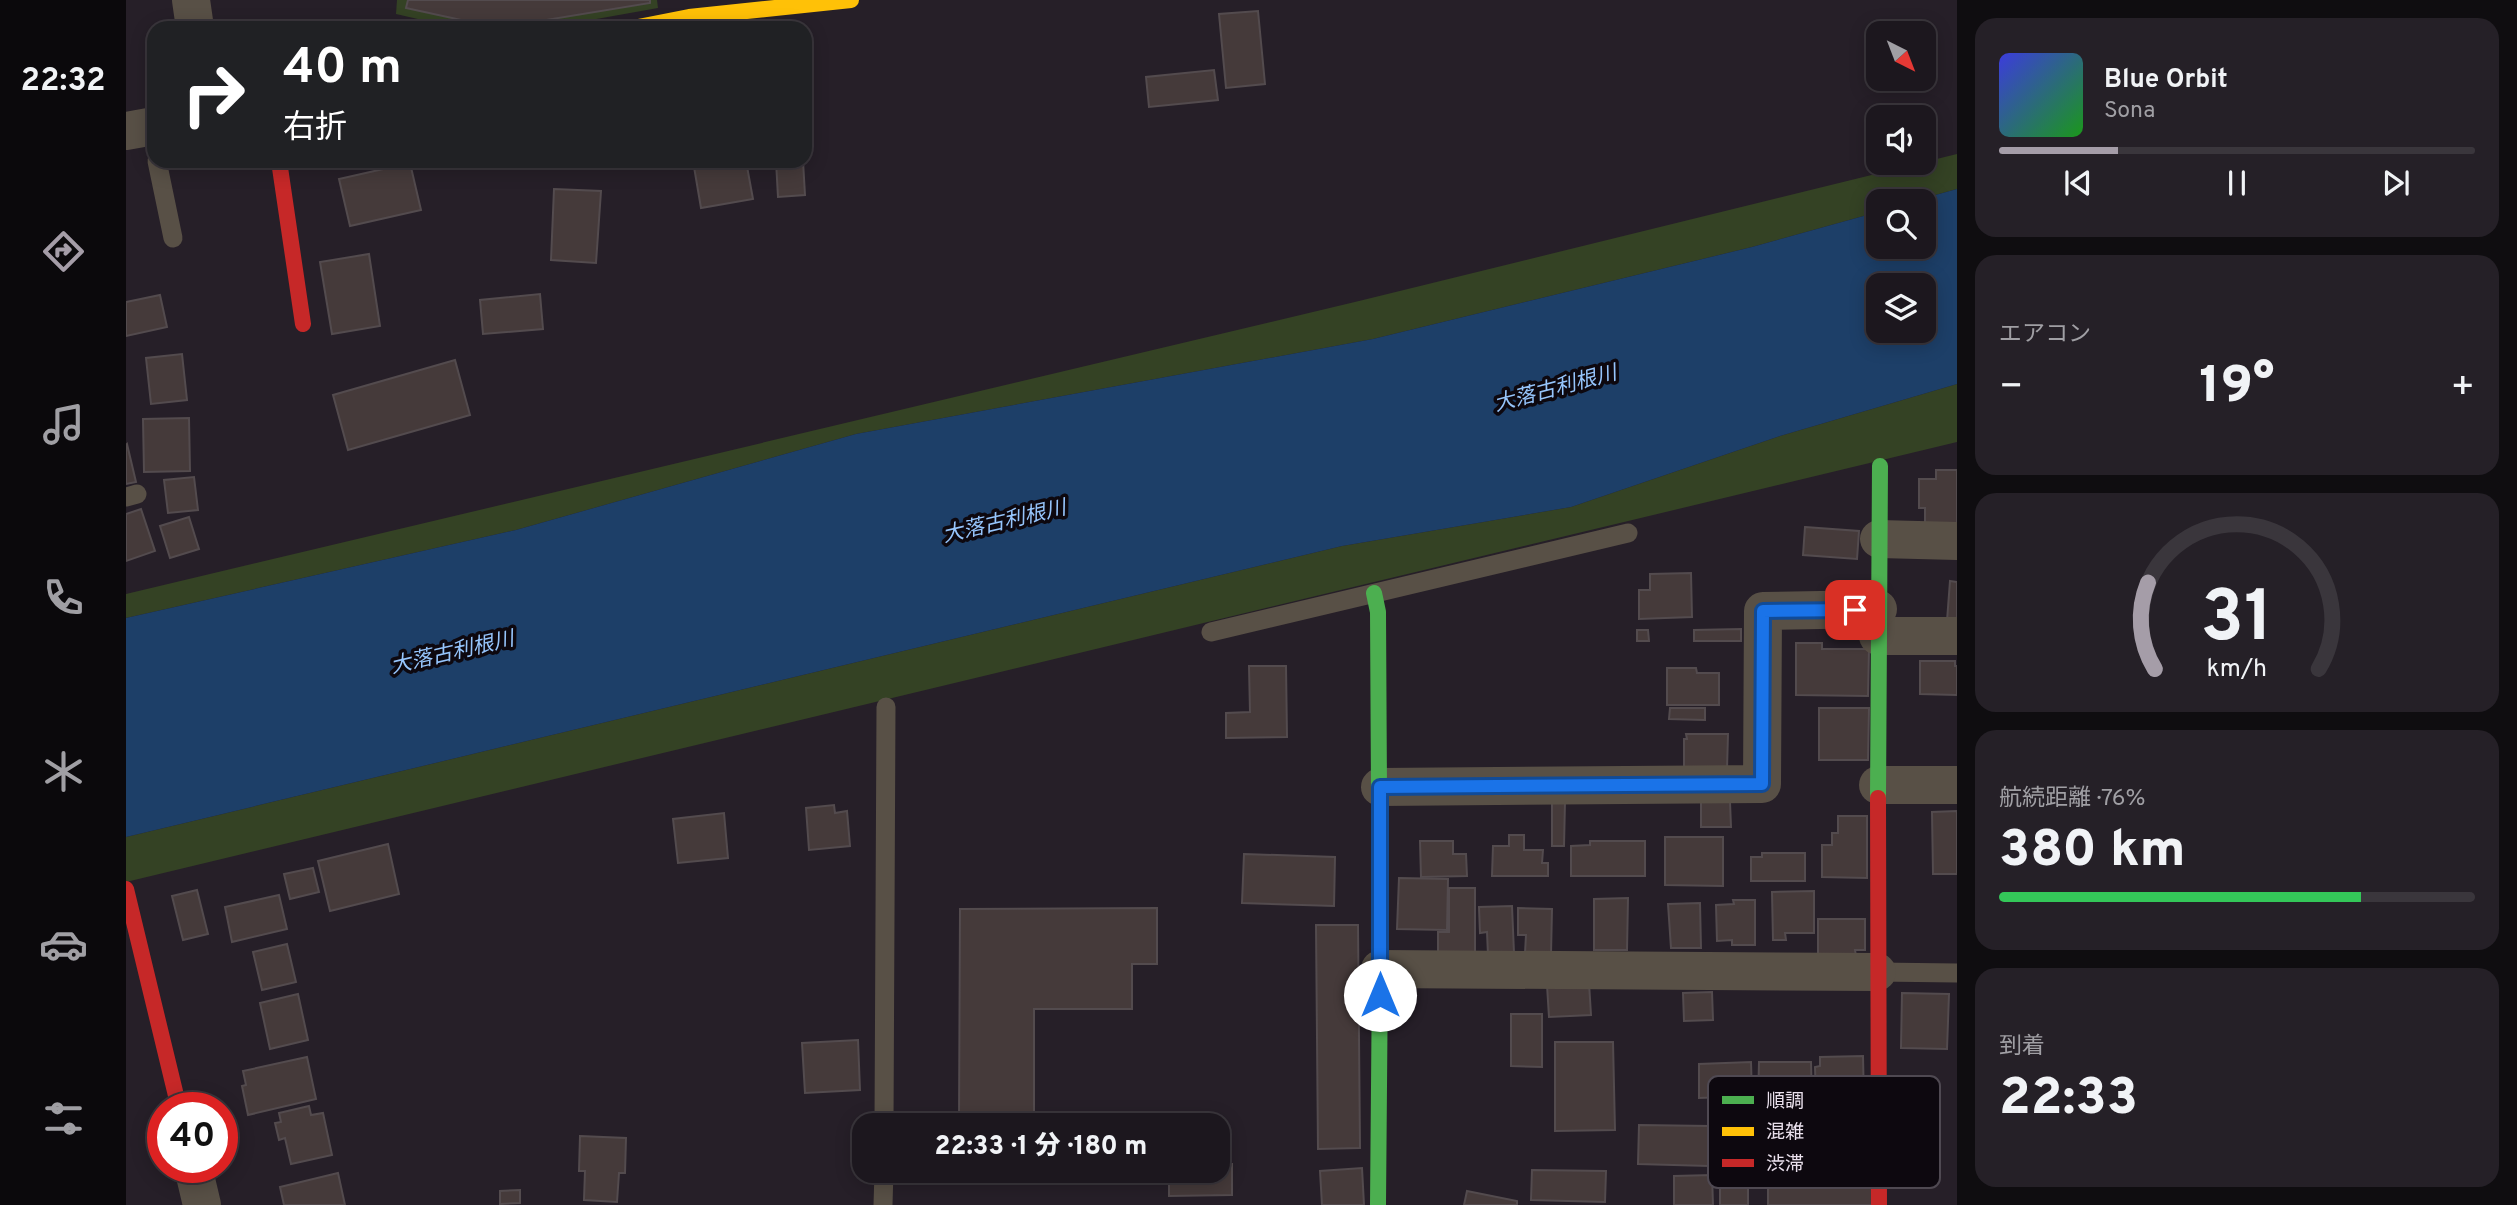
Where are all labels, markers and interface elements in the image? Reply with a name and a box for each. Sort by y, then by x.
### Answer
north arrow [1866,21,1936,91]
map controls [1866,21,1936,343]
text: 40 m [283,39,402,101]
icon: right [168,49,259,140]
text: 22:32 [20,62,106,102]
text: Blue Orbit [2104,64,2228,97]
text: Sona [2104,97,2155,126]
button: sound [1866,105,1936,175]
text: 右折 [283,109,347,149]
icon: previous [2059,164,2097,202]
icon: pause [2218,164,2256,202]
icon: next [2377,164,2415,202]
button: search [1866,189,1936,259]
icon: directions [39,227,88,276]
button: layers [1866,273,1936,343]
text: エアコン [1999,321,2091,350]
text: 19° [2199,355,2275,421]
water label: 大落古利根川 [1491,360,1622,419]
text: − [1999,364,2024,413]
text: + [2450,364,2475,413]
icon: music [39,400,88,449]
water label: 大落古利根川 [940,495,1071,550]
icon: phone [39,573,88,622]
text: 31 [2201,575,2273,667]
pin [1825,580,1885,640]
icon: arrive [1836,591,1874,629]
water label: 大落古利根川 [388,626,519,681]
text: km/h [2207,653,2267,685]
icon: climate [39,747,88,796]
text: 航続距離 · 76% [1999,785,2146,814]
text: 380 km [1999,819,2186,885]
icon: car [39,920,88,969]
position arrow [1343,958,1417,1032]
text: 到着 [1999,1033,2045,1062]
text: 22:33 [1999,1067,2138,1133]
legend [1708,1076,1940,1188]
text: 順調 [1766,1090,1804,1114]
speed limit sign: 40 [147,1092,238,1183]
icon: filters [39,1094,88,1143]
text: 混雑 [1766,1121,1804,1145]
text: 22:33 · 1 分 · 180 m [935,1131,1147,1164]
text: 渋滞 [1766,1153,1804,1177]

